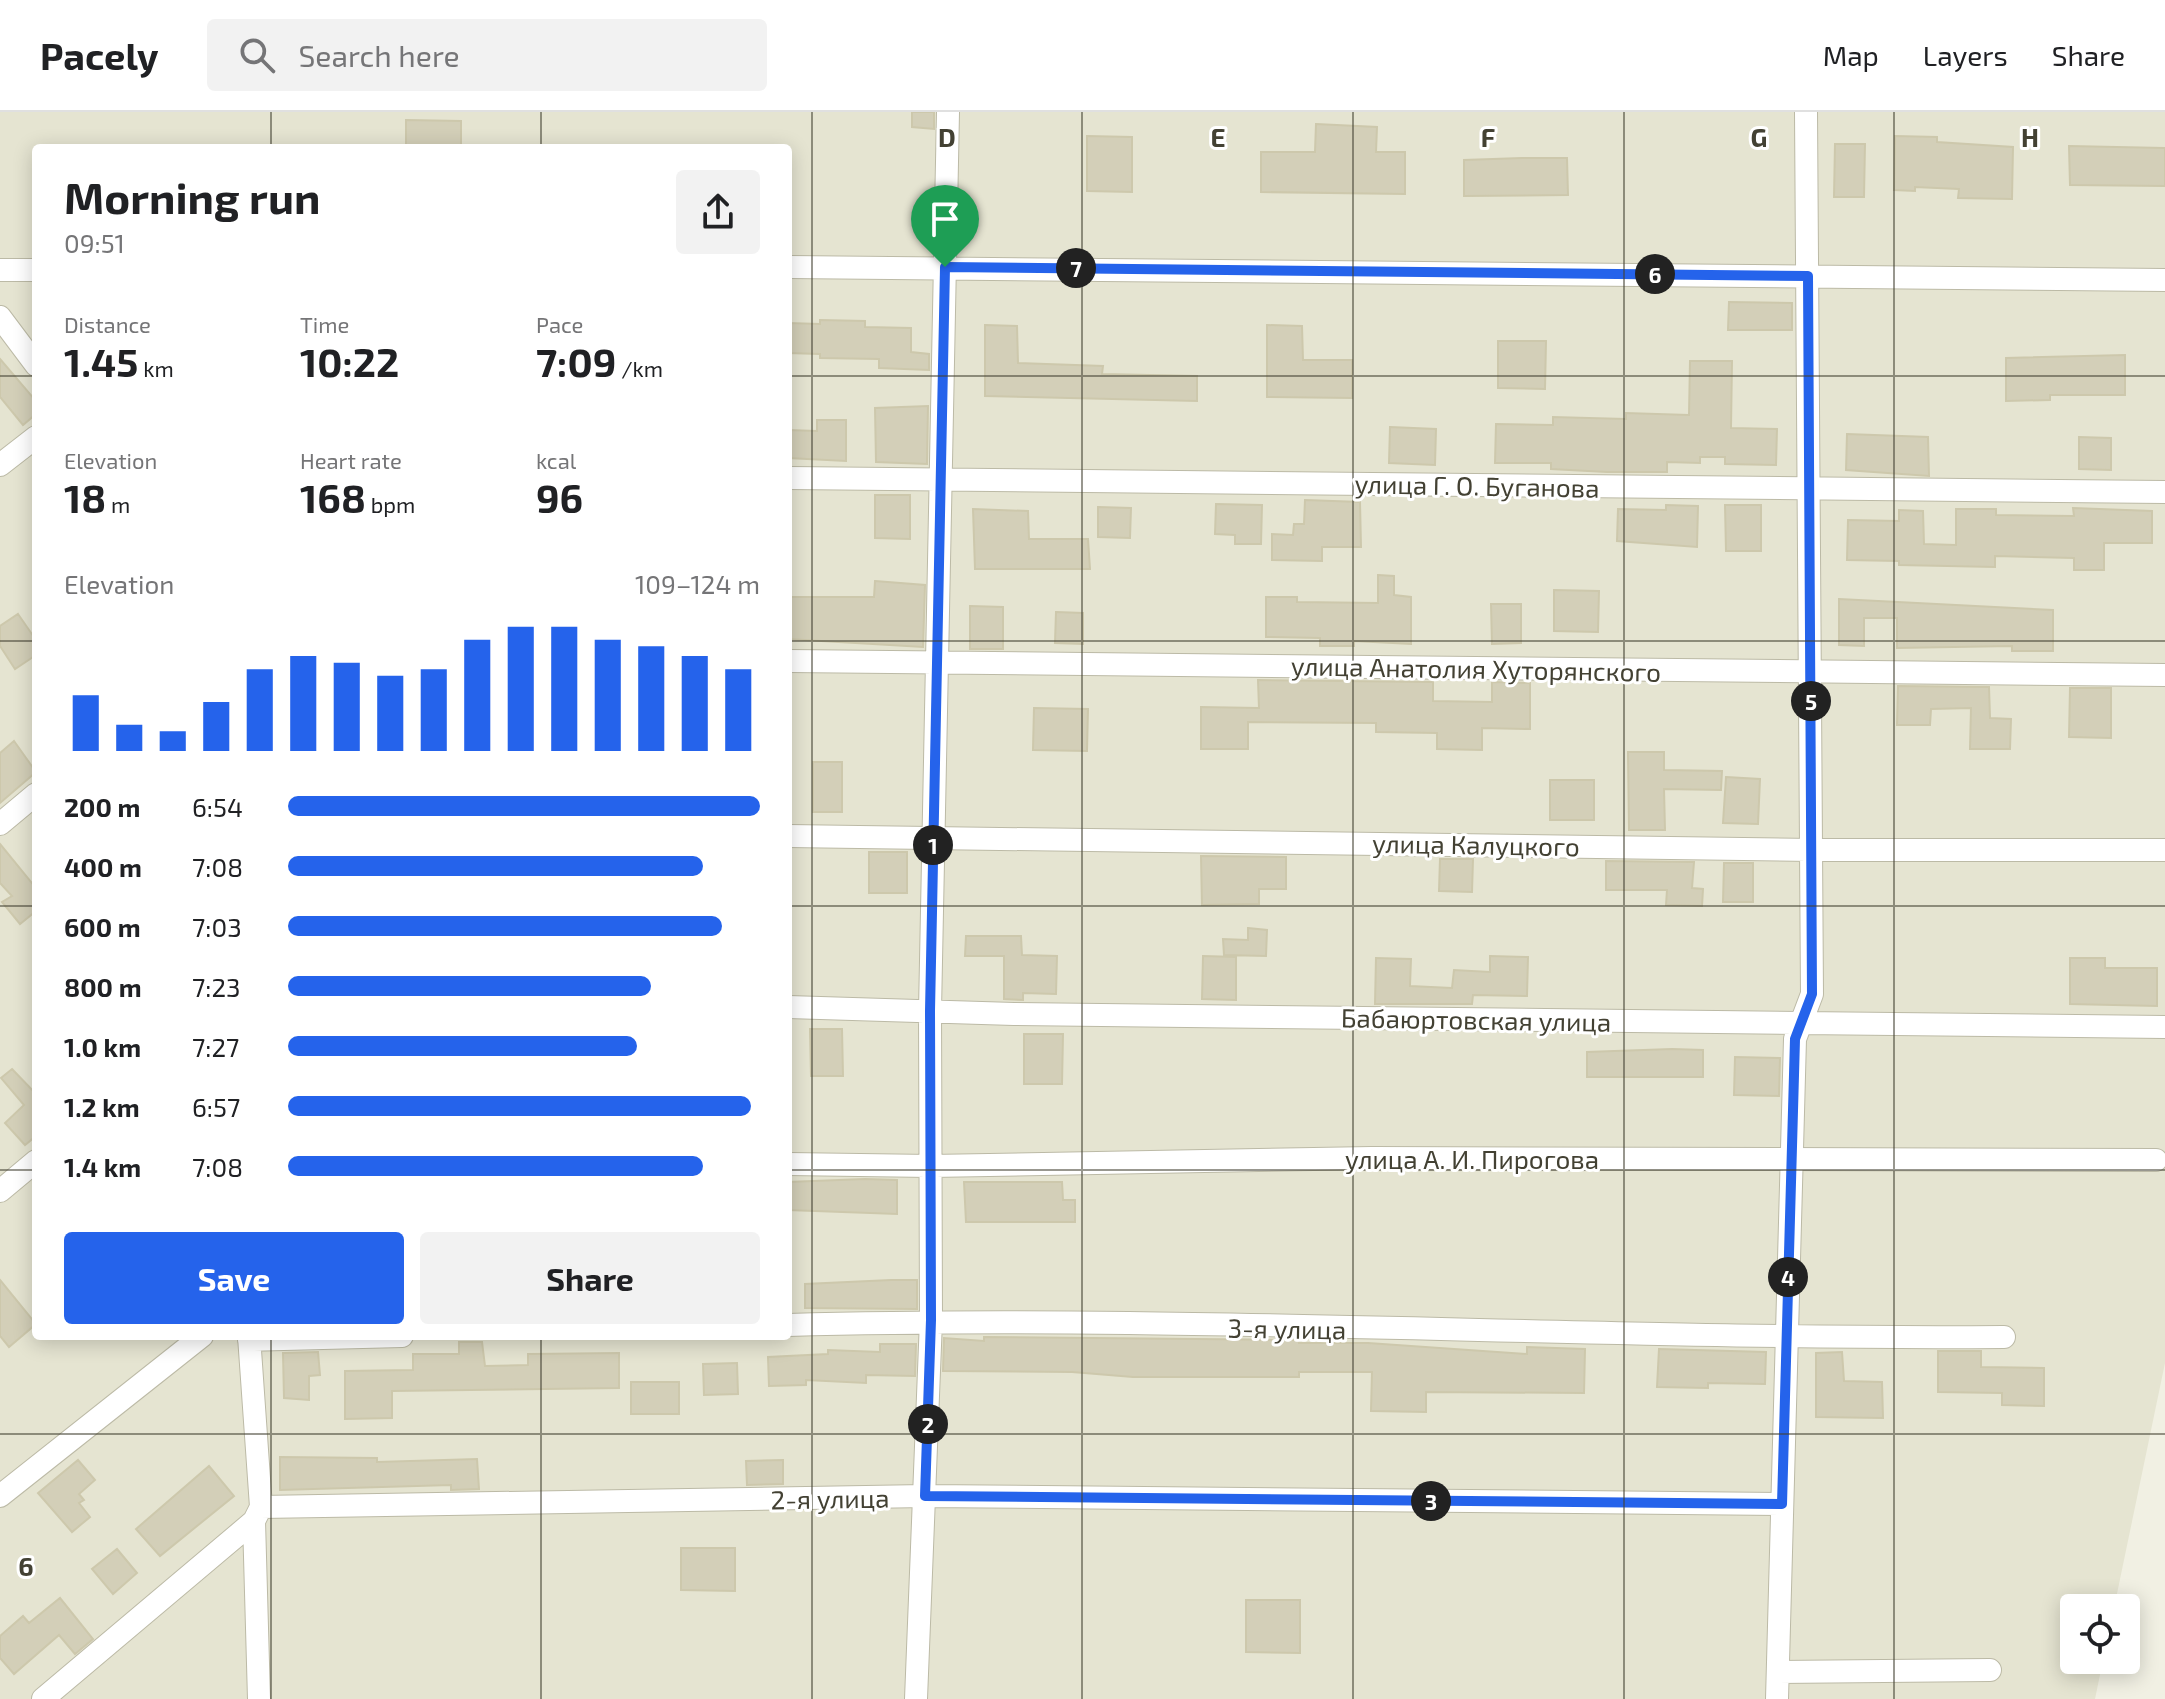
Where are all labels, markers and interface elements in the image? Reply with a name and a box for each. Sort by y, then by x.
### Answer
search box [207,19,767,91]
text: Pacely [40,32,159,78]
icon: search [235,33,279,77]
text: Search here [299,37,460,73]
text: Map [1823,38,1879,72]
text: Layers [1923,38,2008,72]
text: Share [2052,38,2125,72]
text: D [938,121,956,152]
text: E [1210,121,1226,152]
text: F [1481,121,1495,152]
text: G [1751,121,1767,152]
text: H [2021,121,2039,152]
text: Morning run [64,170,320,223]
button: share [676,170,760,254]
pin [911,185,979,267]
icon: arrive [923,197,967,241]
text: 09:51 [64,227,125,258]
pin: 7 [1056,248,1096,288]
pin: 6 [1635,254,1675,294]
text: 7 [1070,255,1082,281]
text: 6 [1649,261,1661,287]
text: Distance [64,311,151,337]
text: Time [300,311,349,337]
text: Pace [536,311,583,337]
text: 1.45 [64,337,138,385]
text: 10:22 [300,337,399,385]
text: 7:09 [536,337,616,385]
text: km [138,355,174,381]
text: /km [616,355,663,381]
text: Elevation [64,447,157,473]
text: Heart rate [300,447,402,473]
text: kcal [536,447,576,473]
street label: улица Г. О. Буганова [1354,467,1600,504]
text: 18 [64,473,106,521]
text: 168 [300,473,366,521]
text: 96 [536,473,583,521]
text: m [106,491,130,517]
text: bpm [366,491,415,517]
text: Elevation [64,568,174,599]
text: 109–124 m [635,568,760,599]
street label: улица Анатолия Хуторянского [1291,649,1661,688]
pin: 5 [1791,681,1831,721]
text: 5 [1805,688,1817,714]
text: 200 m [64,791,140,822]
text: 6:54 [192,791,243,822]
pin: 1 [913,825,953,865]
street label: улица Калуцкого [1372,827,1580,862]
text: 1 [928,832,938,858]
text: 400 m [64,851,142,882]
text: 7:08 [192,851,243,882]
text: 600 m [64,911,141,942]
text: 7:03 [192,911,242,942]
text: 800 m [64,971,142,1002]
text: 7:23 [192,971,241,1002]
street label: Бабаюртовская улица [1341,1001,1611,1038]
text: 1.0 km [64,1031,141,1062]
text: 7:27 [192,1031,239,1062]
text: 1.2 km [64,1091,140,1122]
text: 6:57 [192,1091,240,1122]
street label: улица А. И. Пирогова [1345,1143,1599,1175]
text: 1.4 km [64,1151,141,1182]
text: 7:08 [192,1151,243,1182]
button: Save [64,1232,404,1324]
button: Share [420,1232,760,1324]
pin: 4 [1768,1257,1808,1297]
text: 4 [1781,1264,1795,1290]
street label: 3-я улица [1227,1311,1347,1346]
pin: 2 [908,1404,948,1444]
text: 2 [922,1411,934,1437]
street label: 2-я улица [770,1481,890,1516]
pin: 3 [1411,1481,1451,1521]
text: 3 [1425,1488,1437,1514]
text: 6 [18,1550,34,1581]
map controls [2060,1594,2140,1674]
button: locate [2060,1594,2140,1674]

